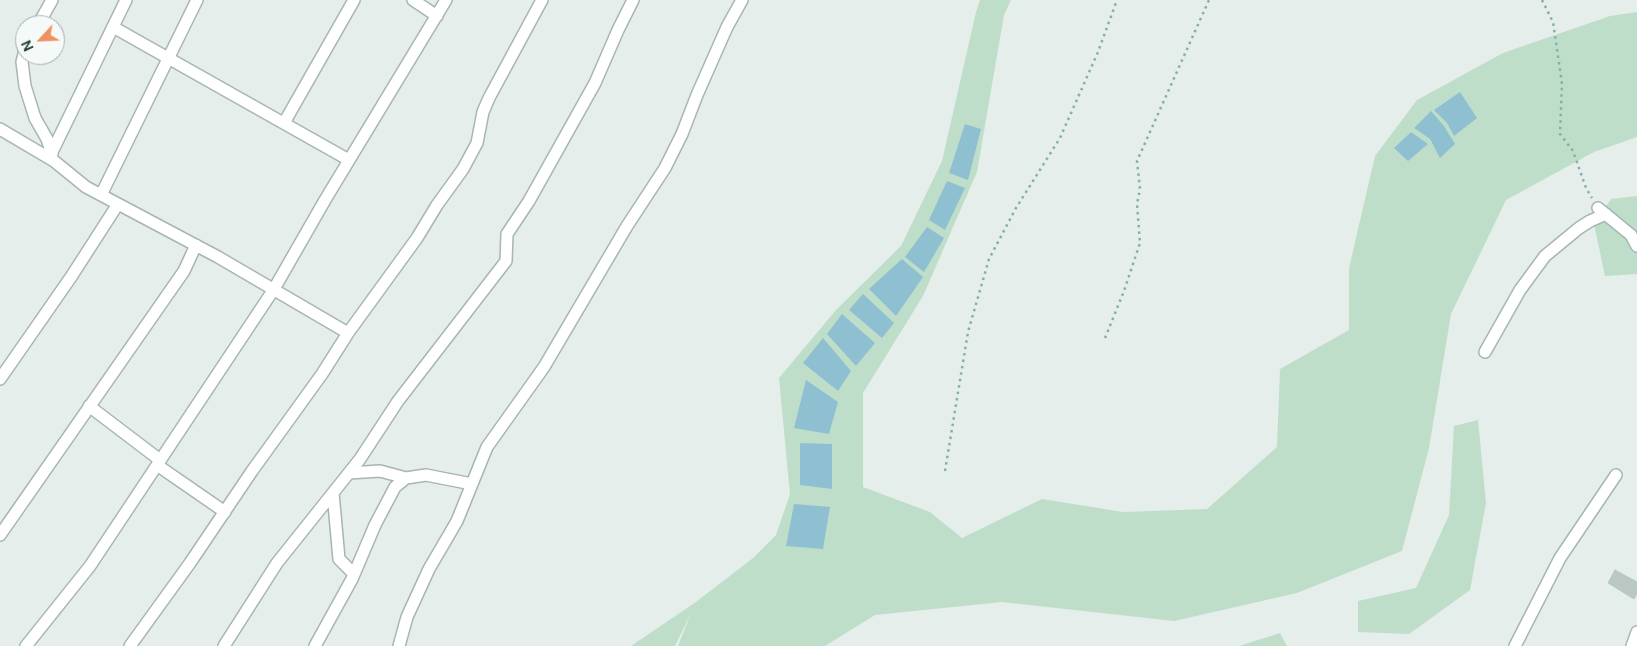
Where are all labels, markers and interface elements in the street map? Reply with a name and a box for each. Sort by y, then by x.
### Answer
north arrow [15,15,65,65]
text: N [17,37,38,54]

